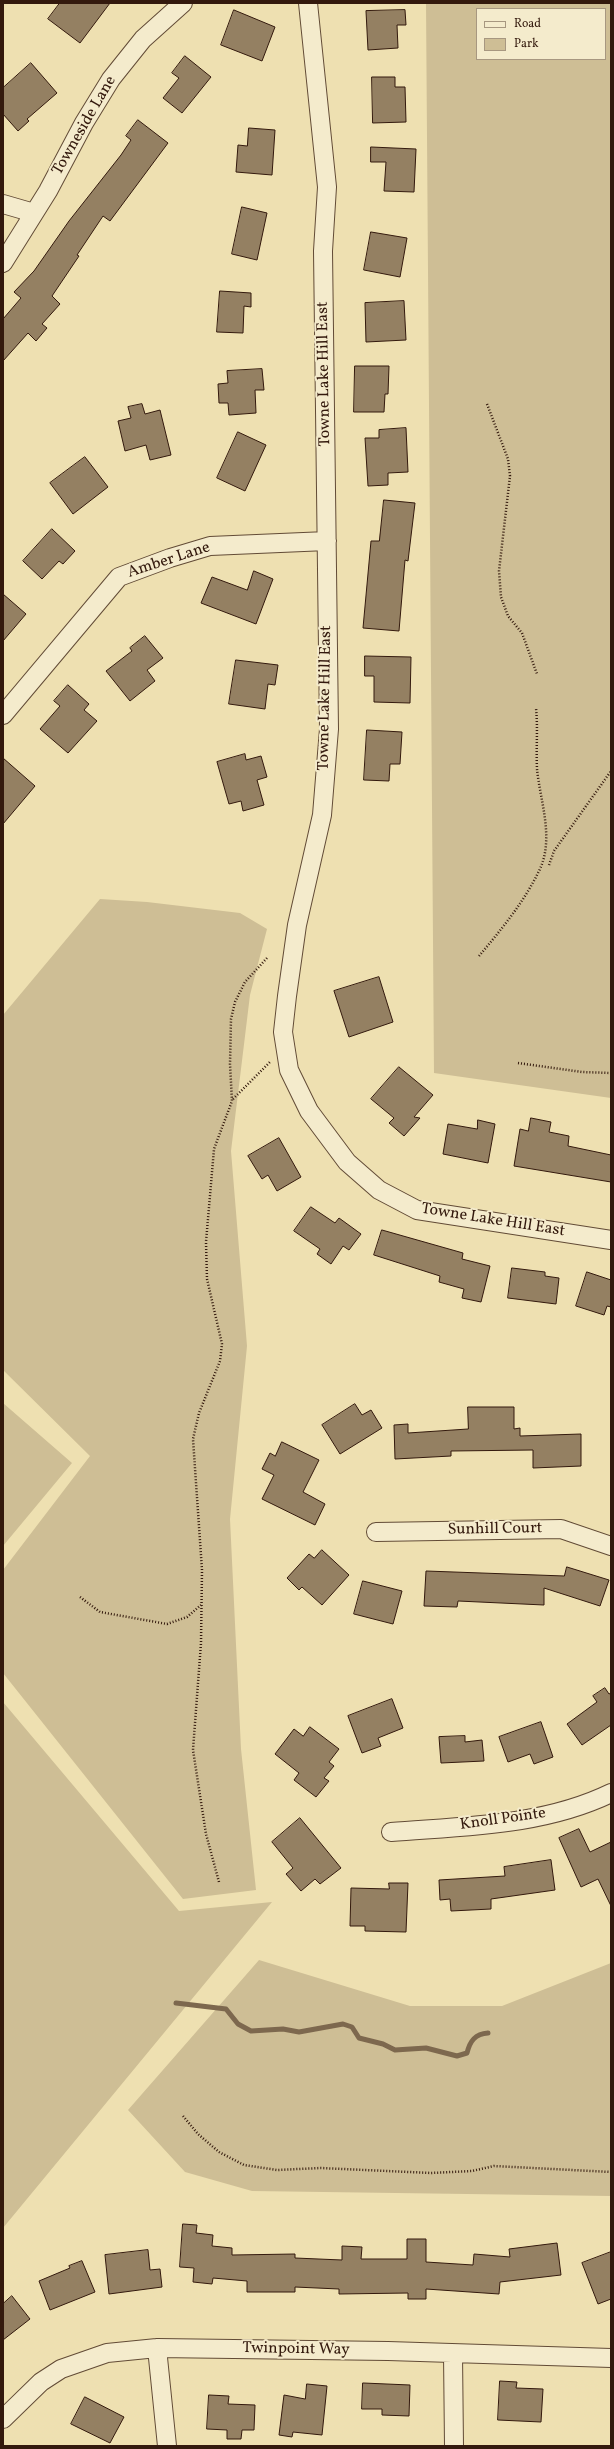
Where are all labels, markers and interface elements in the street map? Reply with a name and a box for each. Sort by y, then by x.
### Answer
legend [476,8,606,60]
text: Road [514,16,541,32]
text: Park [514,36,539,52]
street label: Towneside Lane [49,73,121,179]
street label: Towne Lake Hill East [314,301,336,447]
street label: Amber Lane [125,539,213,583]
street label: Towne Lake Hill East [315,625,337,771]
street label: Towne Lake Hill East [420,1200,566,1242]
street label: Sunhill Court [447,1520,543,1540]
street label: Knoll Pointe [459,1804,547,1836]
street label: Twinpoint Way [242,2339,350,2361]

